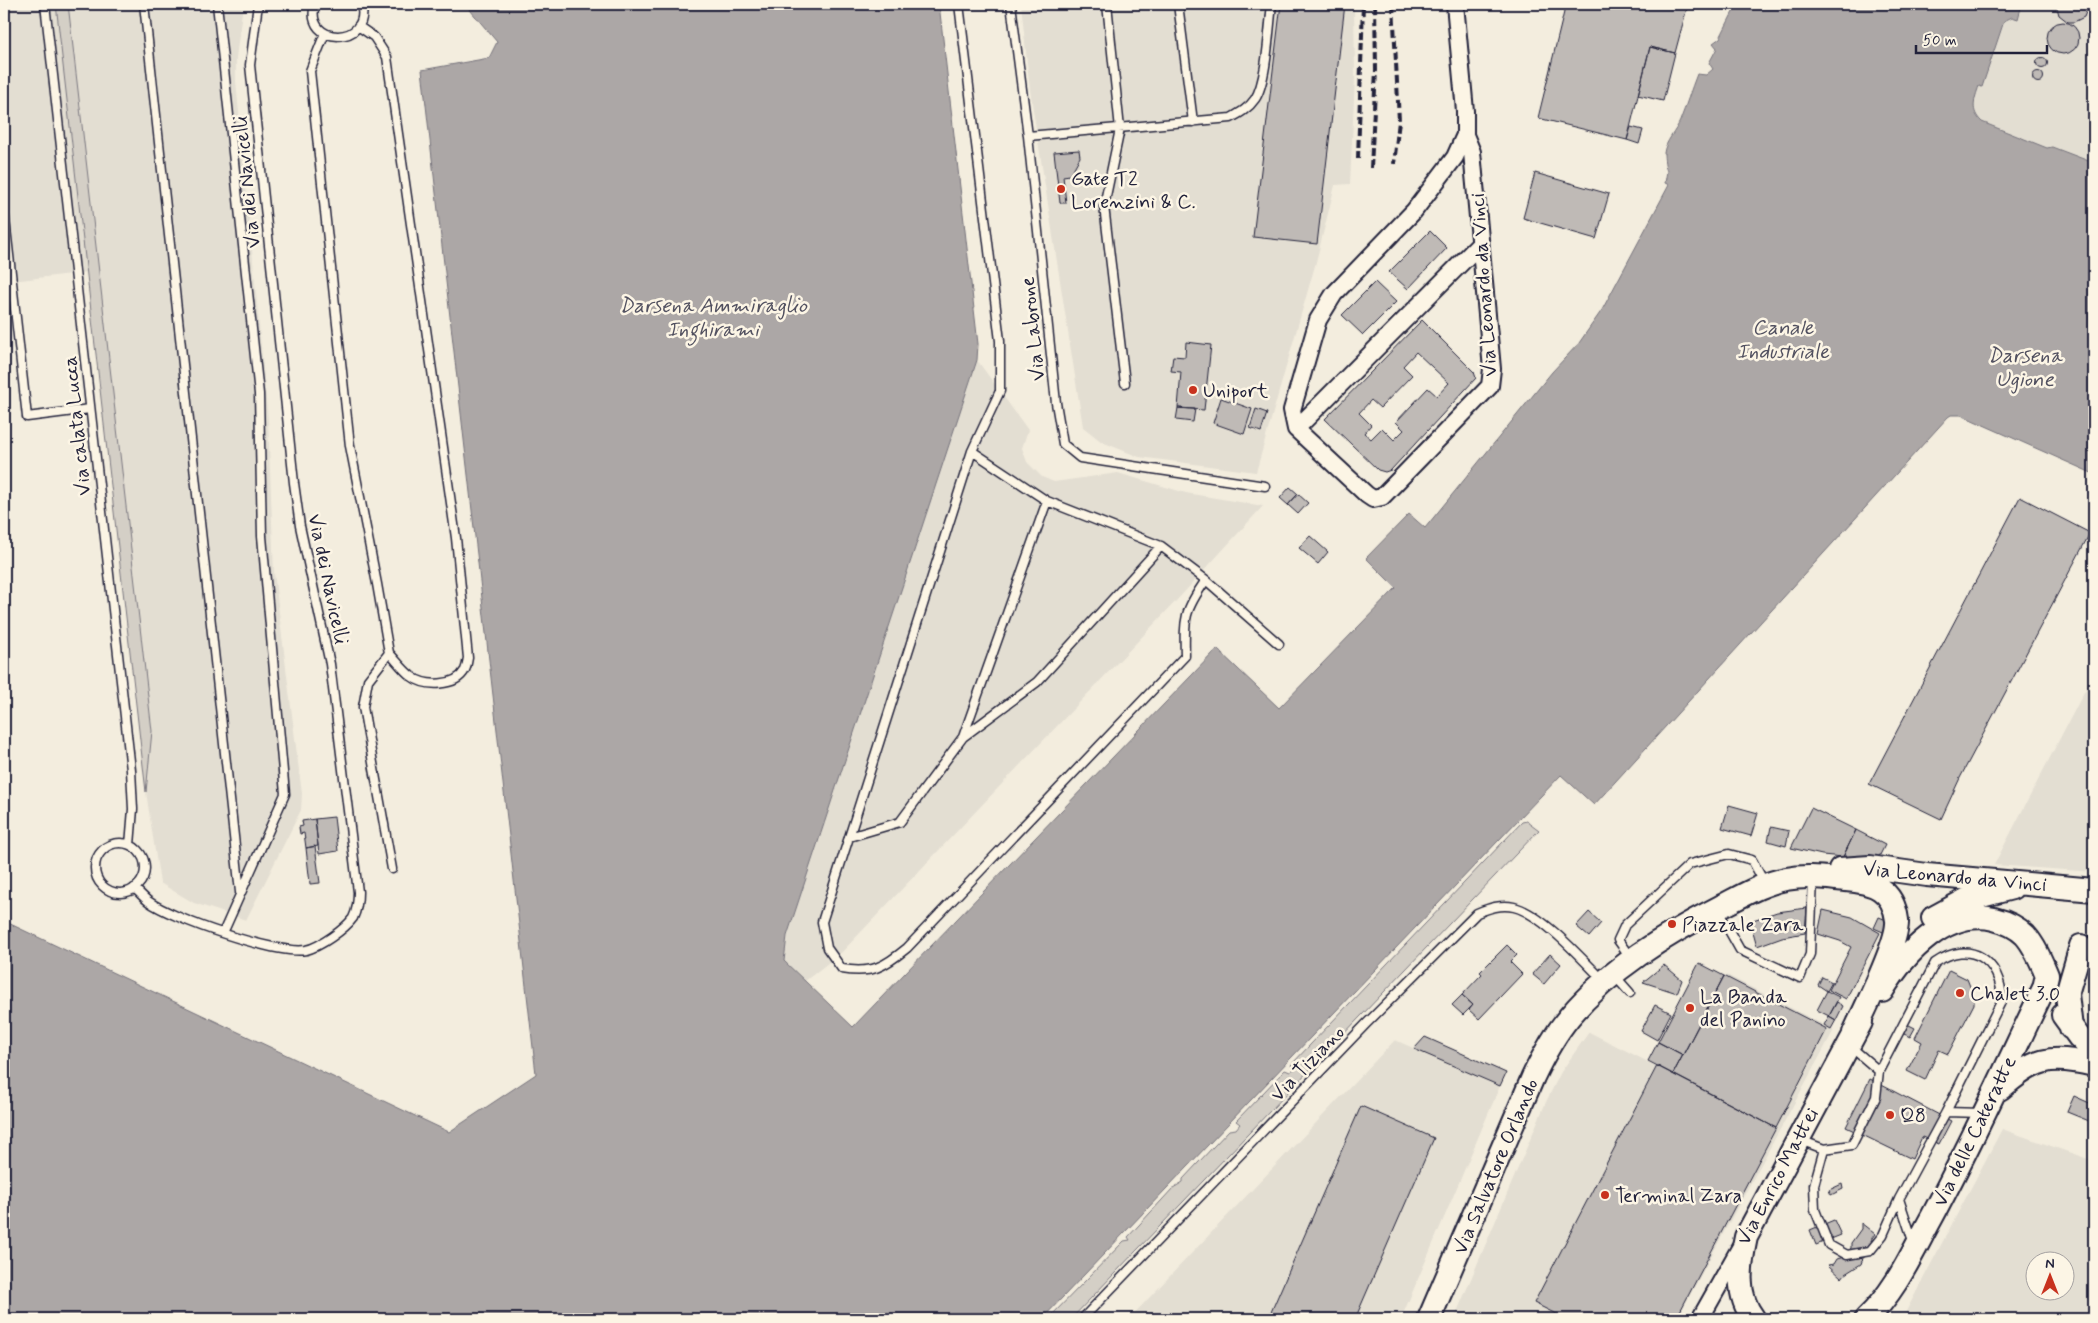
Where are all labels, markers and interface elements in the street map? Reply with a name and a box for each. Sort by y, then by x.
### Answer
scale bar [1916,22,2047,54]
text: 50 m [1923,31,1957,51]
street label: Via dei Navicelli [227,114,268,249]
place label: Gate T2 Lorenzini & C. [1071,166,1196,216]
marker: Gate T2 Lorenzini & C. [1055,183,1067,195]
street label: Via Leonardo da Vinci [1465,192,1504,378]
street label: Via Labrone [1015,275,1052,382]
water label: Darsena Ammiraglio Inghirami [619,292,808,346]
water label: Canale Industriale [1737,314,1830,366]
water label: Darsena Ugione [1988,342,2064,394]
street label: Via calata Lucca [57,355,98,497]
place label: Uniport [1203,378,1269,405]
marker: Uniport [1187,384,1199,396]
street label: Via dei Navicelli [301,511,355,647]
street label: Via Leonardo da Vinci [1862,856,2048,899]
place label: Piazzale Zara [1682,912,1804,939]
marker: Piazzale Zara [1666,918,1678,930]
place label: Chalet 3.0 [1970,981,2060,1008]
place label: La Banda del Panino [1700,984,1788,1034]
marker: Chalet 3.0 [1954,987,1966,999]
marker: La Banda del Panino [1684,1002,1696,1014]
street label: Via Tiziano [1265,1020,1351,1108]
street label: Via delle Cateratte [1927,1052,2024,1211]
street label: Via Salvatore Orlando [1447,1075,1546,1259]
street label: Via Enrico Mattei [1731,1103,1826,1250]
place label: Q8 [1900,1103,1926,1130]
marker: Q8 [1884,1109,1896,1121]
place label: Terminal Zara [1615,1183,1742,1210]
marker: Terminal Zara [1599,1189,1611,1201]
north arrow [2026,1250,2076,1300]
text: N [2045,1255,2055,1273]

